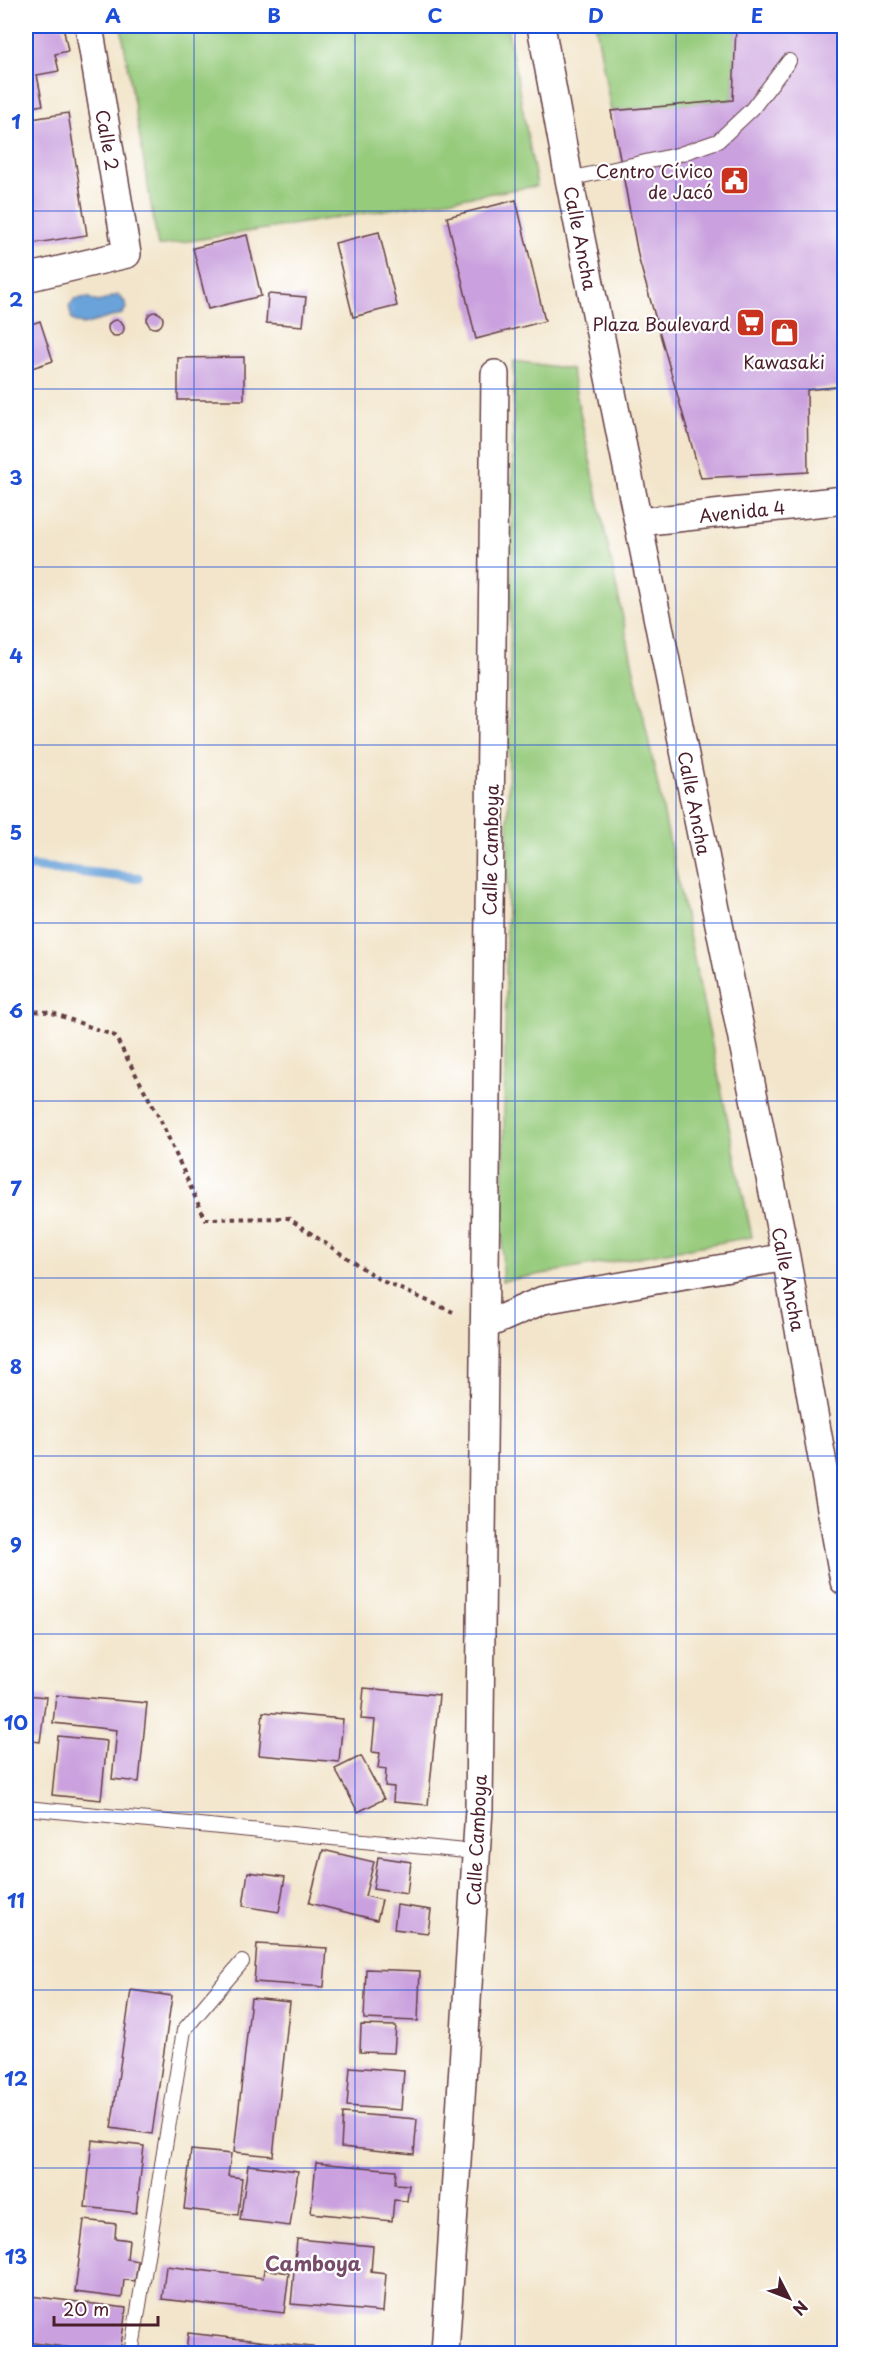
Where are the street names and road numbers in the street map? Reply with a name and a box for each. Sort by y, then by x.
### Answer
street label: Calle 2 [89,107,127,173]
street label: Calle Ancha [558,184,604,293]
street label: Avenida 4 [697,493,787,529]
street label: Calle Ancha [672,749,718,858]
street label: Calle Camboya [475,783,505,916]
street label: Calle Ancha [766,1225,812,1334]
street label: Calle Camboya [459,1773,493,1906]

